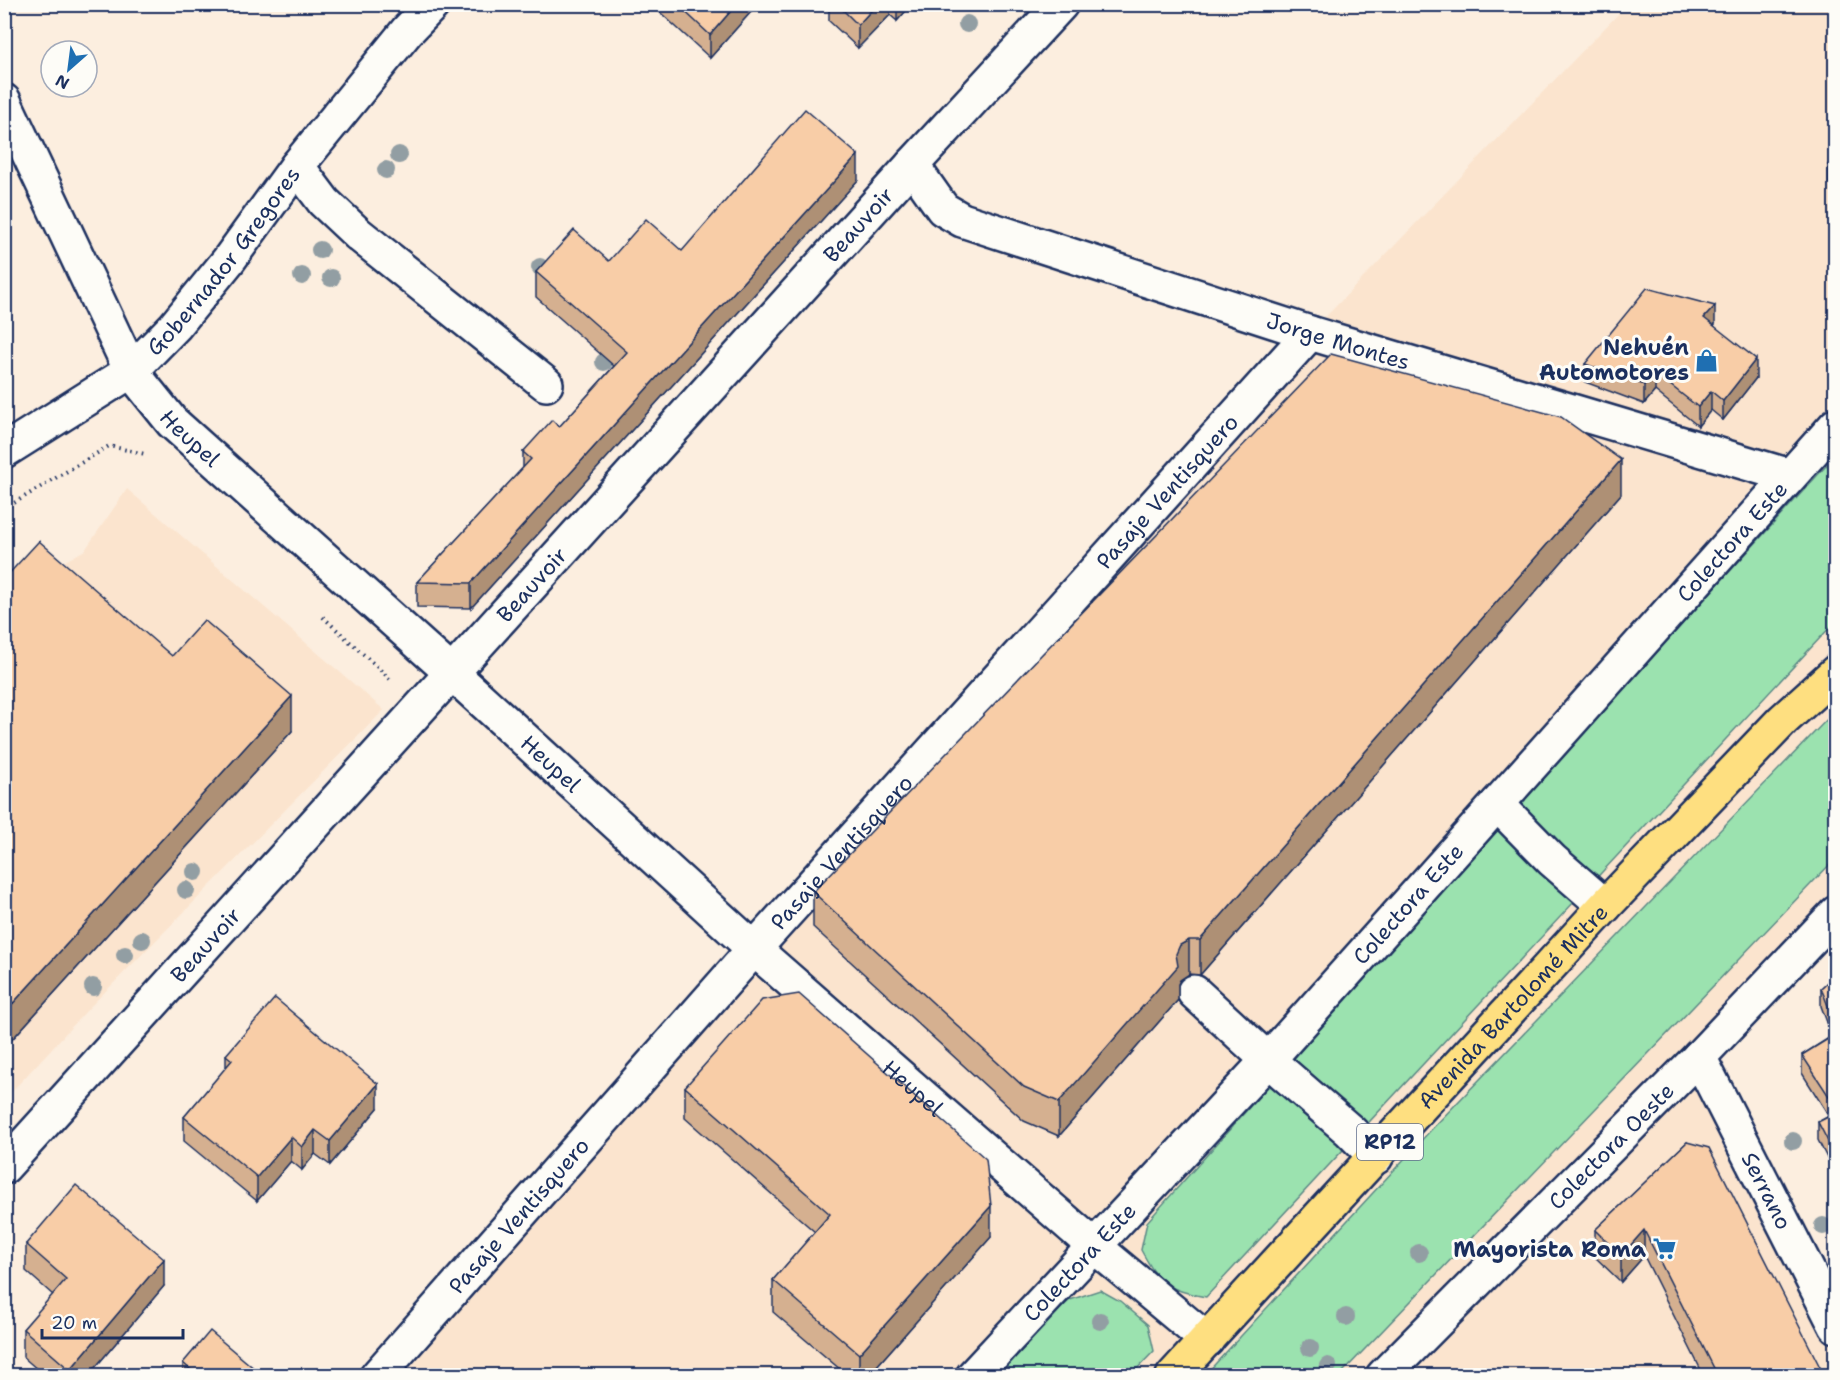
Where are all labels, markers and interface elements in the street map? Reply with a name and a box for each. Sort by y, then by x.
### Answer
north arrow [39,39,99,99]
text: N [52,70,73,94]
street label: Gobernador Gregores [140,161,307,362]
street label: Beauvoir [817,181,900,269]
street label: Jorge Montes [1263,306,1413,377]
place label: Nehuén Automotores [1539,333,1689,387]
shop icon: Nehuén Automotores [1694,347,1720,373]
street label: Heupel [153,404,226,474]
street label: Pasaje Ventisquero [1090,408,1245,575]
street label: Colectora Este [1670,475,1794,608]
street label: Beauvoir [491,541,574,629]
street label: Heupel [514,729,587,799]
street label: Pasaje Ventisquero [764,769,919,936]
street label: Colectora Este [1346,837,1470,971]
street label: Avenida Bartolomé Mitre [1412,898,1615,1115]
street label: Beauvoir [164,901,247,989]
street label: Heupel [876,1054,950,1123]
street label: Colectora Oeste [1542,1076,1681,1216]
road number: RP12 [1357,1124,1423,1160]
street label: Pasaje Ventisquero [442,1132,596,1300]
street label: Serrano [1735,1147,1798,1234]
street label: Colectora Este [1017,1197,1143,1328]
place label: Mayorista Roma [1453,1235,1646,1264]
supermarket icon: Mayorista Roma [1651,1236,1677,1262]
scale bar [42,1302,183,1340]
text: 20 m [51,1311,97,1335]

